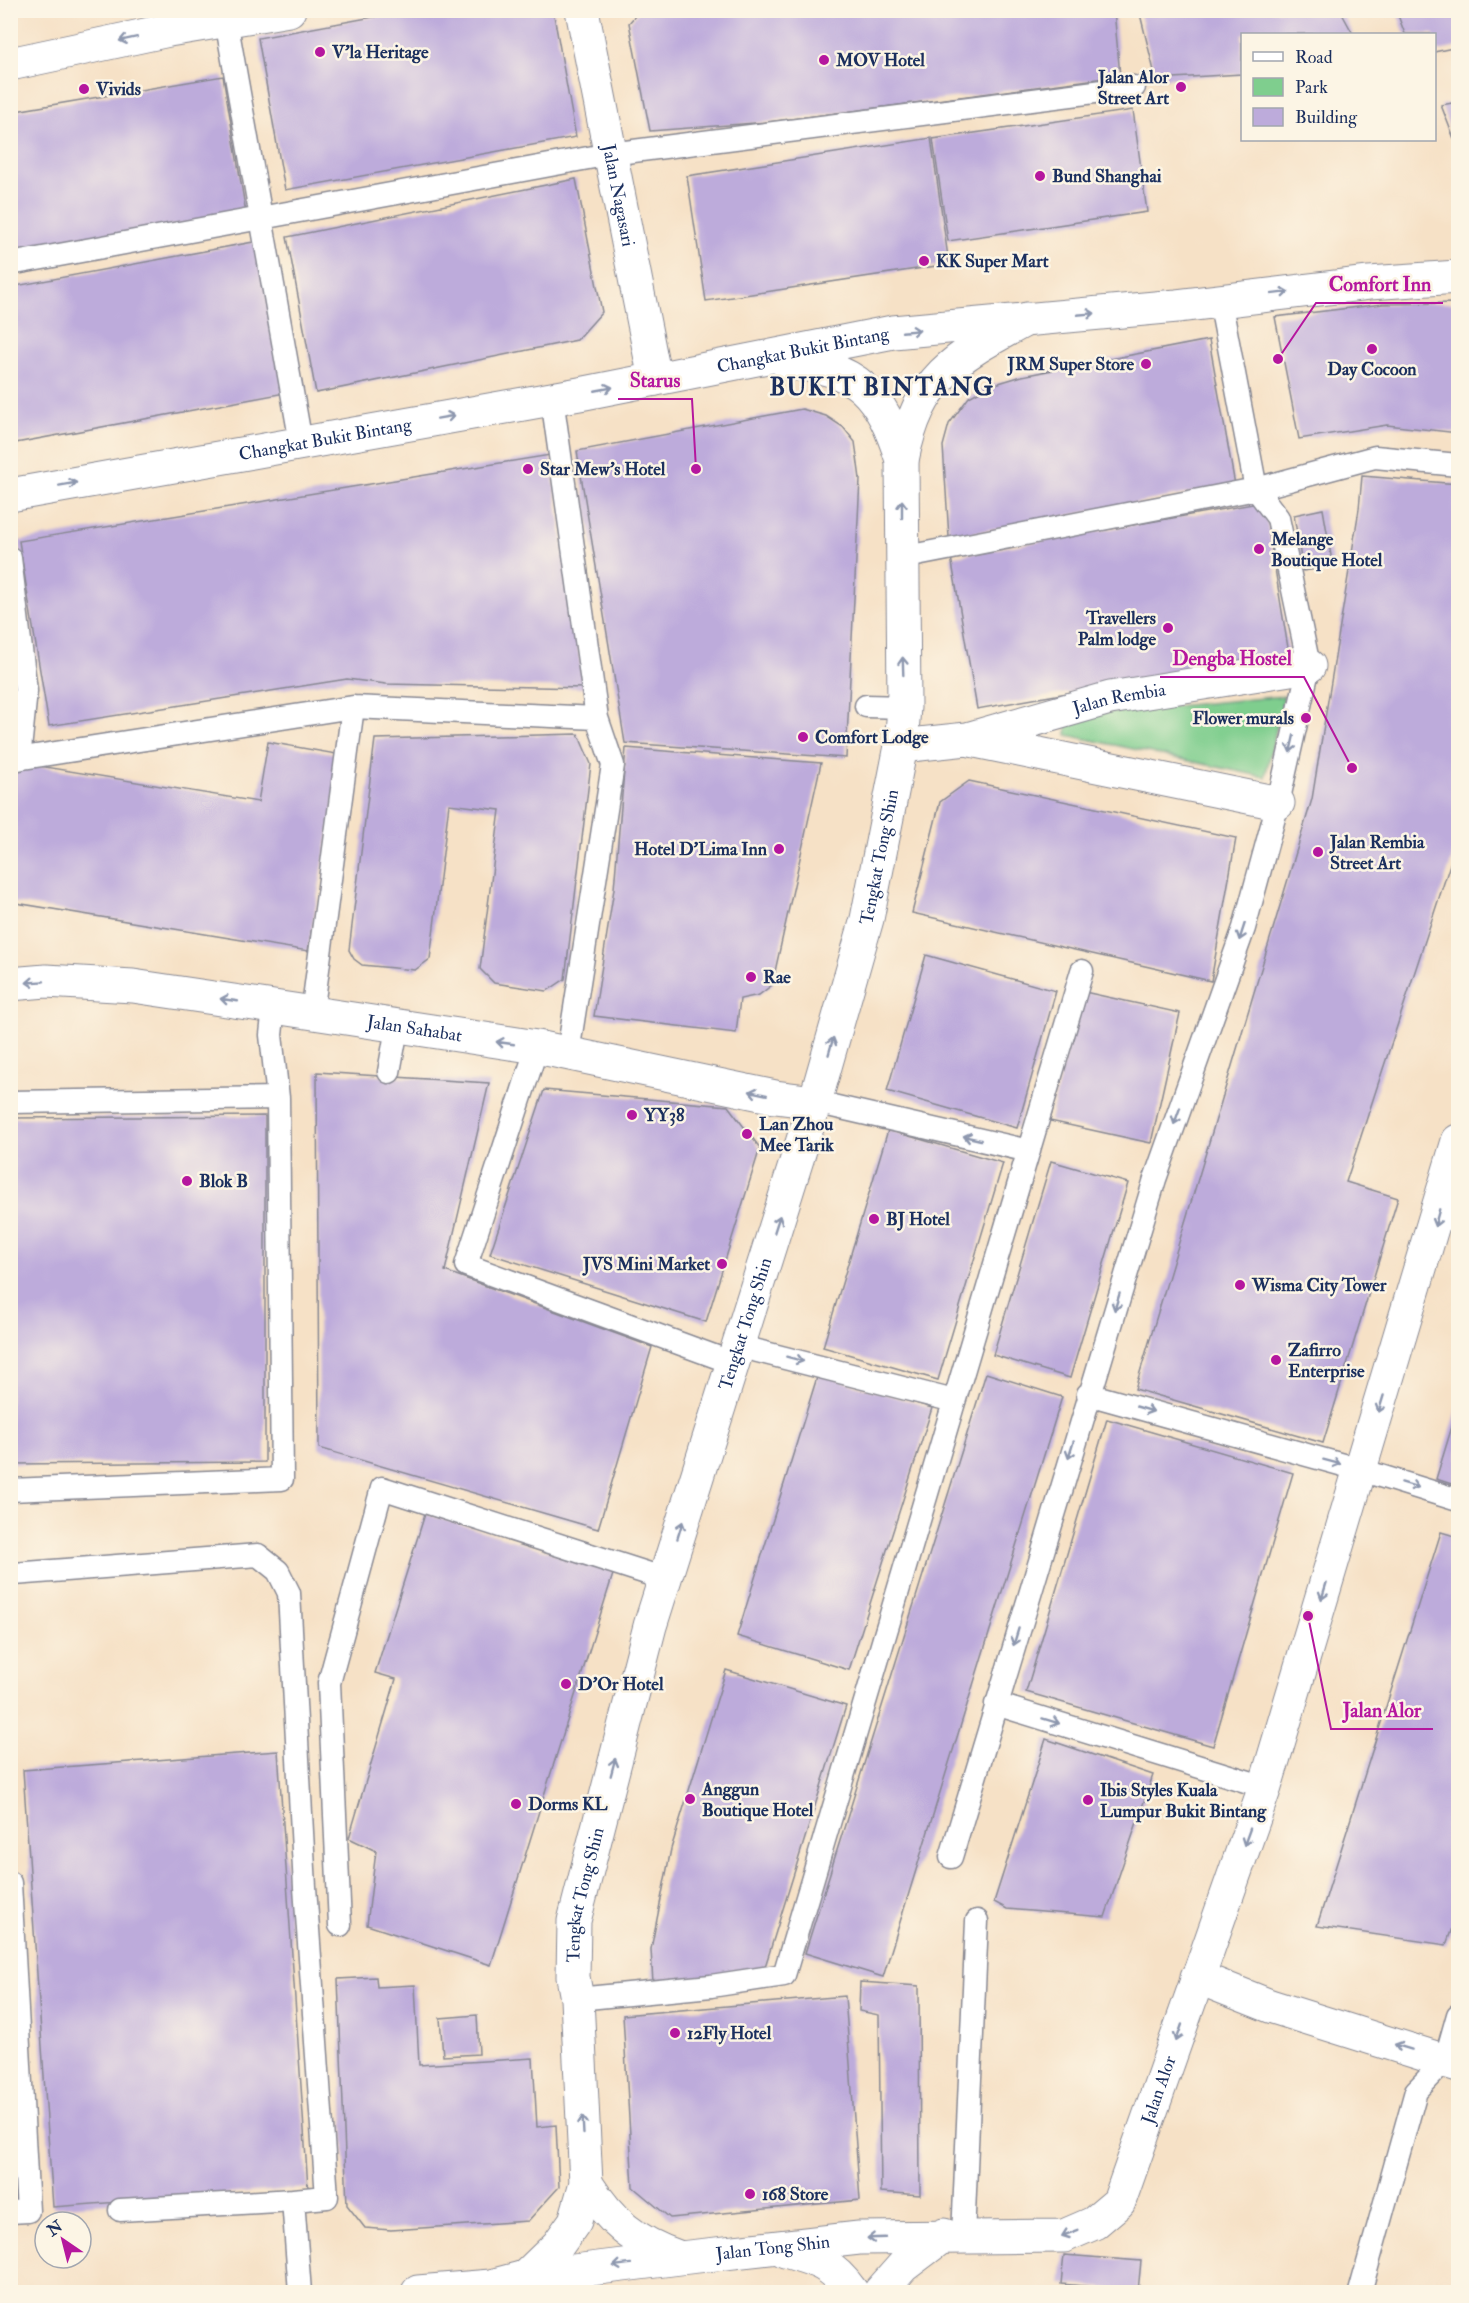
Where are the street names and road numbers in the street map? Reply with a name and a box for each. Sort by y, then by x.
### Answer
street label: Jalan Nagasari [597,141,640,249]
street label: Changkat Bukit Bintang [715,322,892,379]
street label: Changkat Bukit Bintang [237,413,414,466]
street label: Jalan Rembia [1069,678,1168,720]
street label: Tengkat Tong Shin [855,787,904,927]
street label: Jalan Sahabat [364,1010,464,1047]
street label: Tengkat Tong Shin [714,1255,777,1393]
street label: Tengkat Tong Shin [562,1825,610,1962]
street label: Jalan Alor [1136,2052,1182,2128]
street label: Jalan Tong Shin [714,2230,831,2266]

